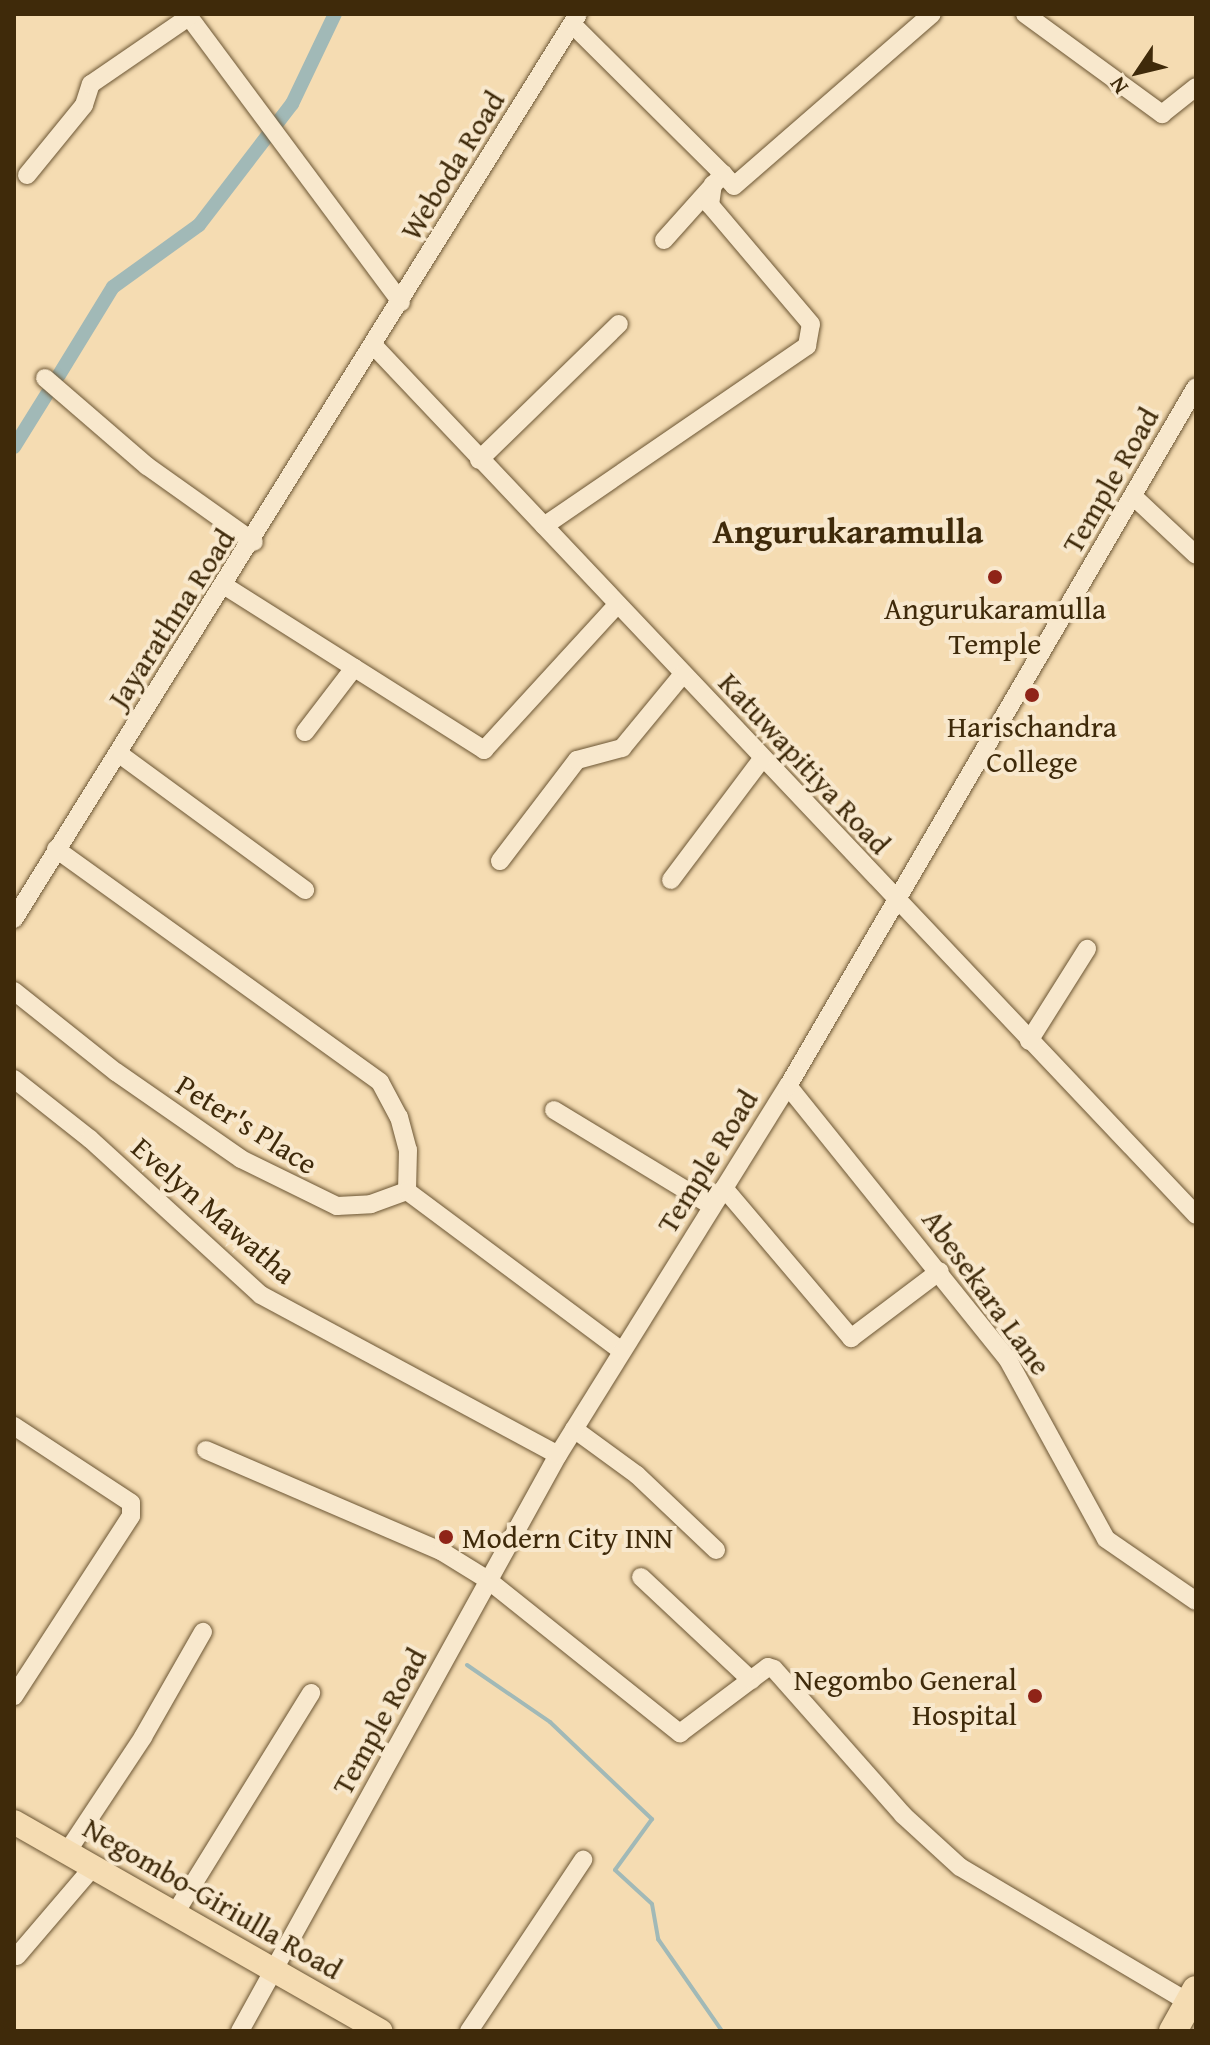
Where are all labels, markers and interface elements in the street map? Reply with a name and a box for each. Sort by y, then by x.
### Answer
north arrow [1098,32,1178,112]
text: N [1101,71,1136,101]
street label: Weboda Road [392,84,512,246]
street label: Temple Road [1054,401,1166,559]
district label: Angurukaramulla [712,511,984,551]
street label: Jayarathna Road [100,522,242,714]
marker: Angurukaramulla Temple [986,568,1004,586]
place label: Angurukaramulla Temple [884,590,1106,660]
street label: Katuwapitiya Road [712,665,898,861]
marker: Harischandra College [1023,686,1041,704]
place label: Harischandra College [947,708,1117,778]
street label: Peter's Place [170,1066,324,1182]
street label: Temple Road [649,1083,765,1239]
street label: Evelyn Mawatha [125,1129,303,1291]
street label: Abesekara Lane [915,1202,1059,1382]
place label: Modern City INN [462,1519,673,1555]
marker: Modern City INN [437,1528,455,1546]
street label: Temple Road [324,1641,434,1801]
place label: Negombo General Hospital [794,1661,1017,1732]
marker: Negombo General Hospital [1024,1685,1046,1707]
street label: Negombo-Giriulla Road [77,1809,349,1987]

